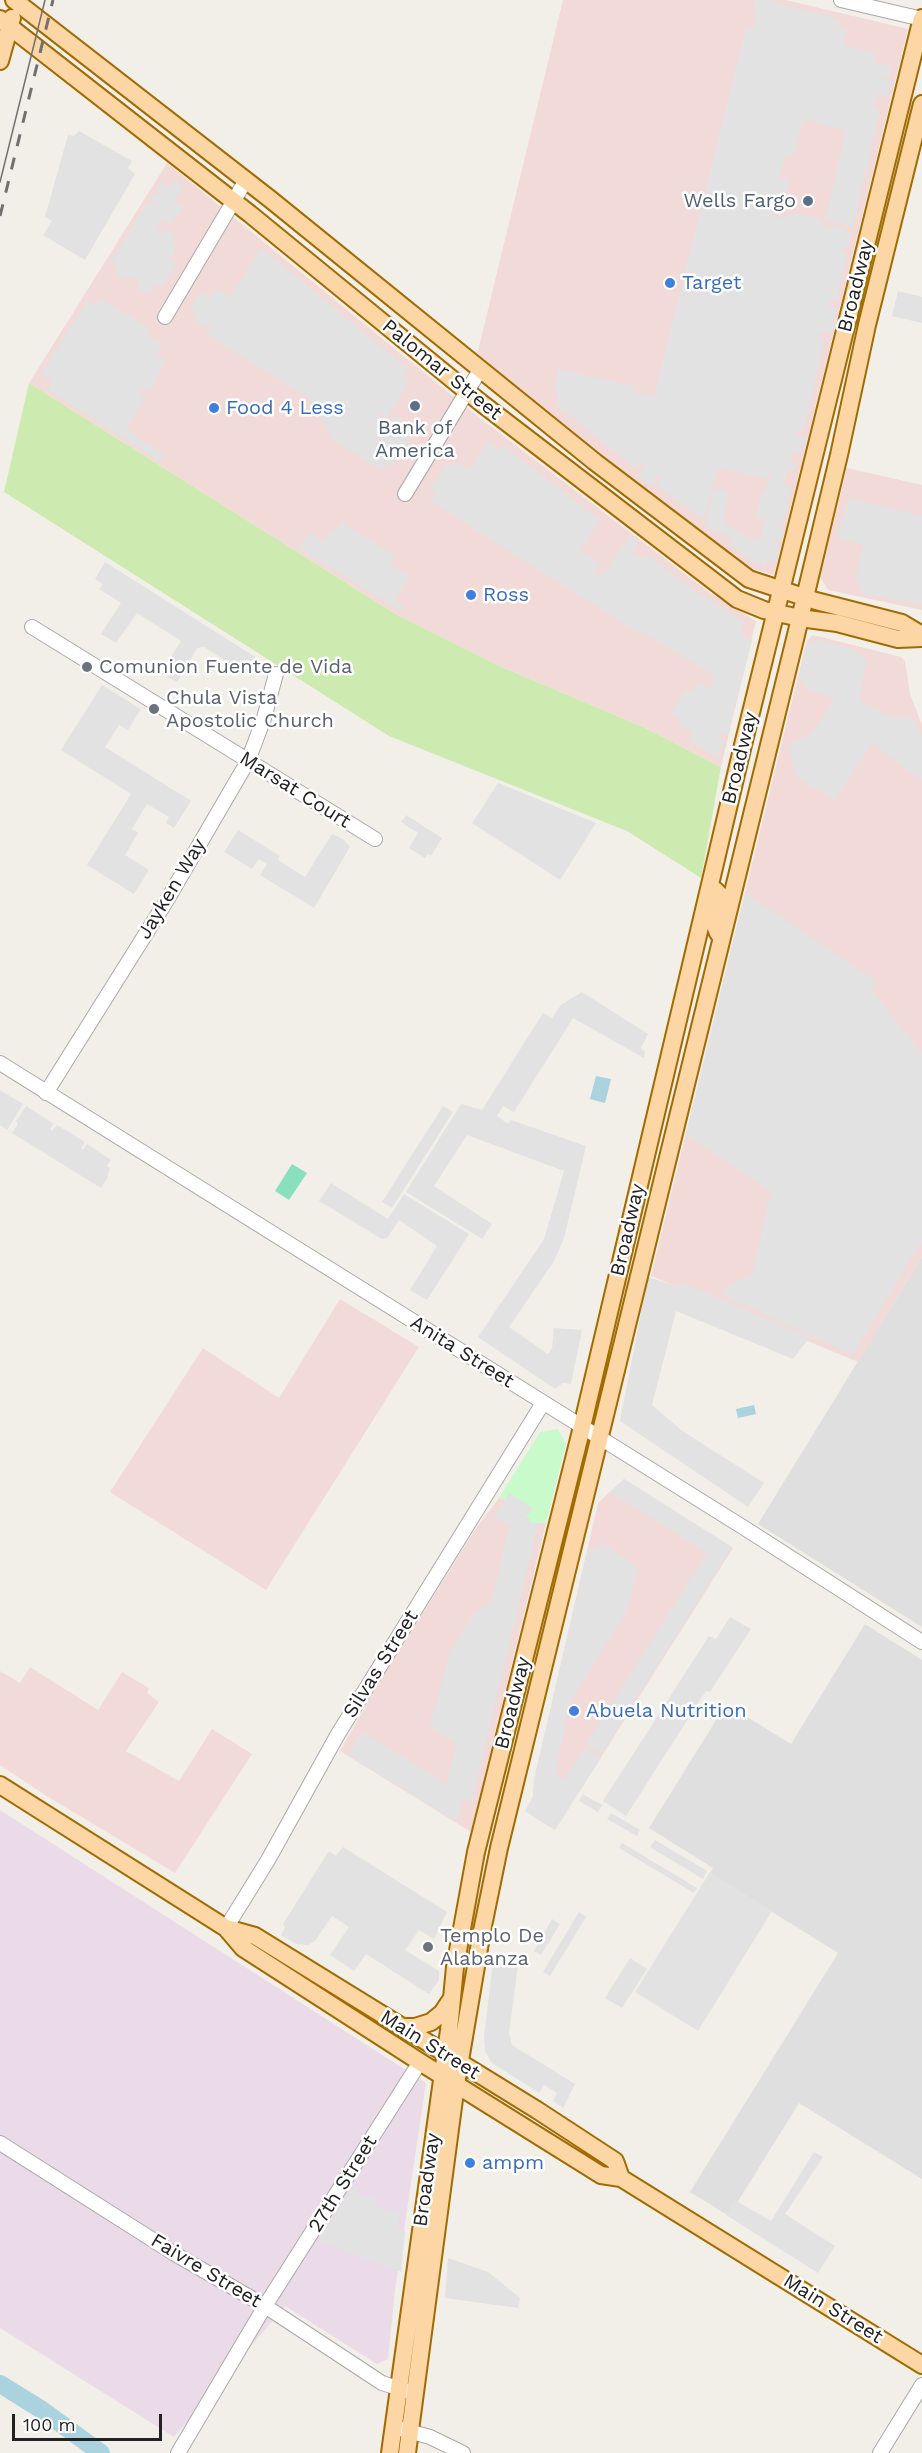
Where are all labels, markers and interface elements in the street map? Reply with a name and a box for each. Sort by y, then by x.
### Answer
place label: Wells Fargo [684,189,796,213]
marker: Wells Fargo [801,194,815,208]
street label: Broadway [833,237,879,335]
place label: Target [682,271,741,295]
marker: Target [663,276,677,290]
street label: Palomar Street [377,314,507,426]
place label: Food 4 Less [226,396,344,420]
marker: Bank of America [408,399,422,413]
marker: Food 4 Less [207,401,221,415]
place label: Bank of America [375,416,455,463]
place label: Ross [483,583,529,607]
marker: Ross [464,588,478,602]
place label: Comunion Fuente de Vida [99,655,352,679]
marker: Comunion Fuente de Vida [80,660,94,674]
place label: Chula Vista Apostolic Church [166,686,334,733]
marker: Chula Vista Apostolic Church [147,702,161,716]
street label: Broadway [717,709,763,807]
street label: Marsat Court [235,746,355,834]
street label: Jayken Way [133,834,211,944]
street label: Broadway [606,1181,650,1279]
street label: Anita Street [406,1311,518,1393]
street label: Silvas Street [338,1606,424,1722]
street label: Broadway [490,1654,536,1752]
place label: Abuela Nutrition [586,1699,747,1723]
marker: Abuela Nutrition [567,1704,581,1718]
place label: Templo De Alabanza [440,1924,544,1971]
marker: Templo De Alabanza [421,1940,435,1954]
street label: Main Street [376,2005,484,2085]
street label: 27th Street [304,2131,382,2237]
street label: Broadway [409,2132,445,2228]
place label: ampm [482,2151,544,2175]
marker: ampm [463,2156,477,2170]
street label: Faivre Street [146,2229,266,2313]
street label: Main Street [779,2269,887,2349]
scale bar [15,2402,165,2440]
text: 100 m [23,2414,76,2435]

